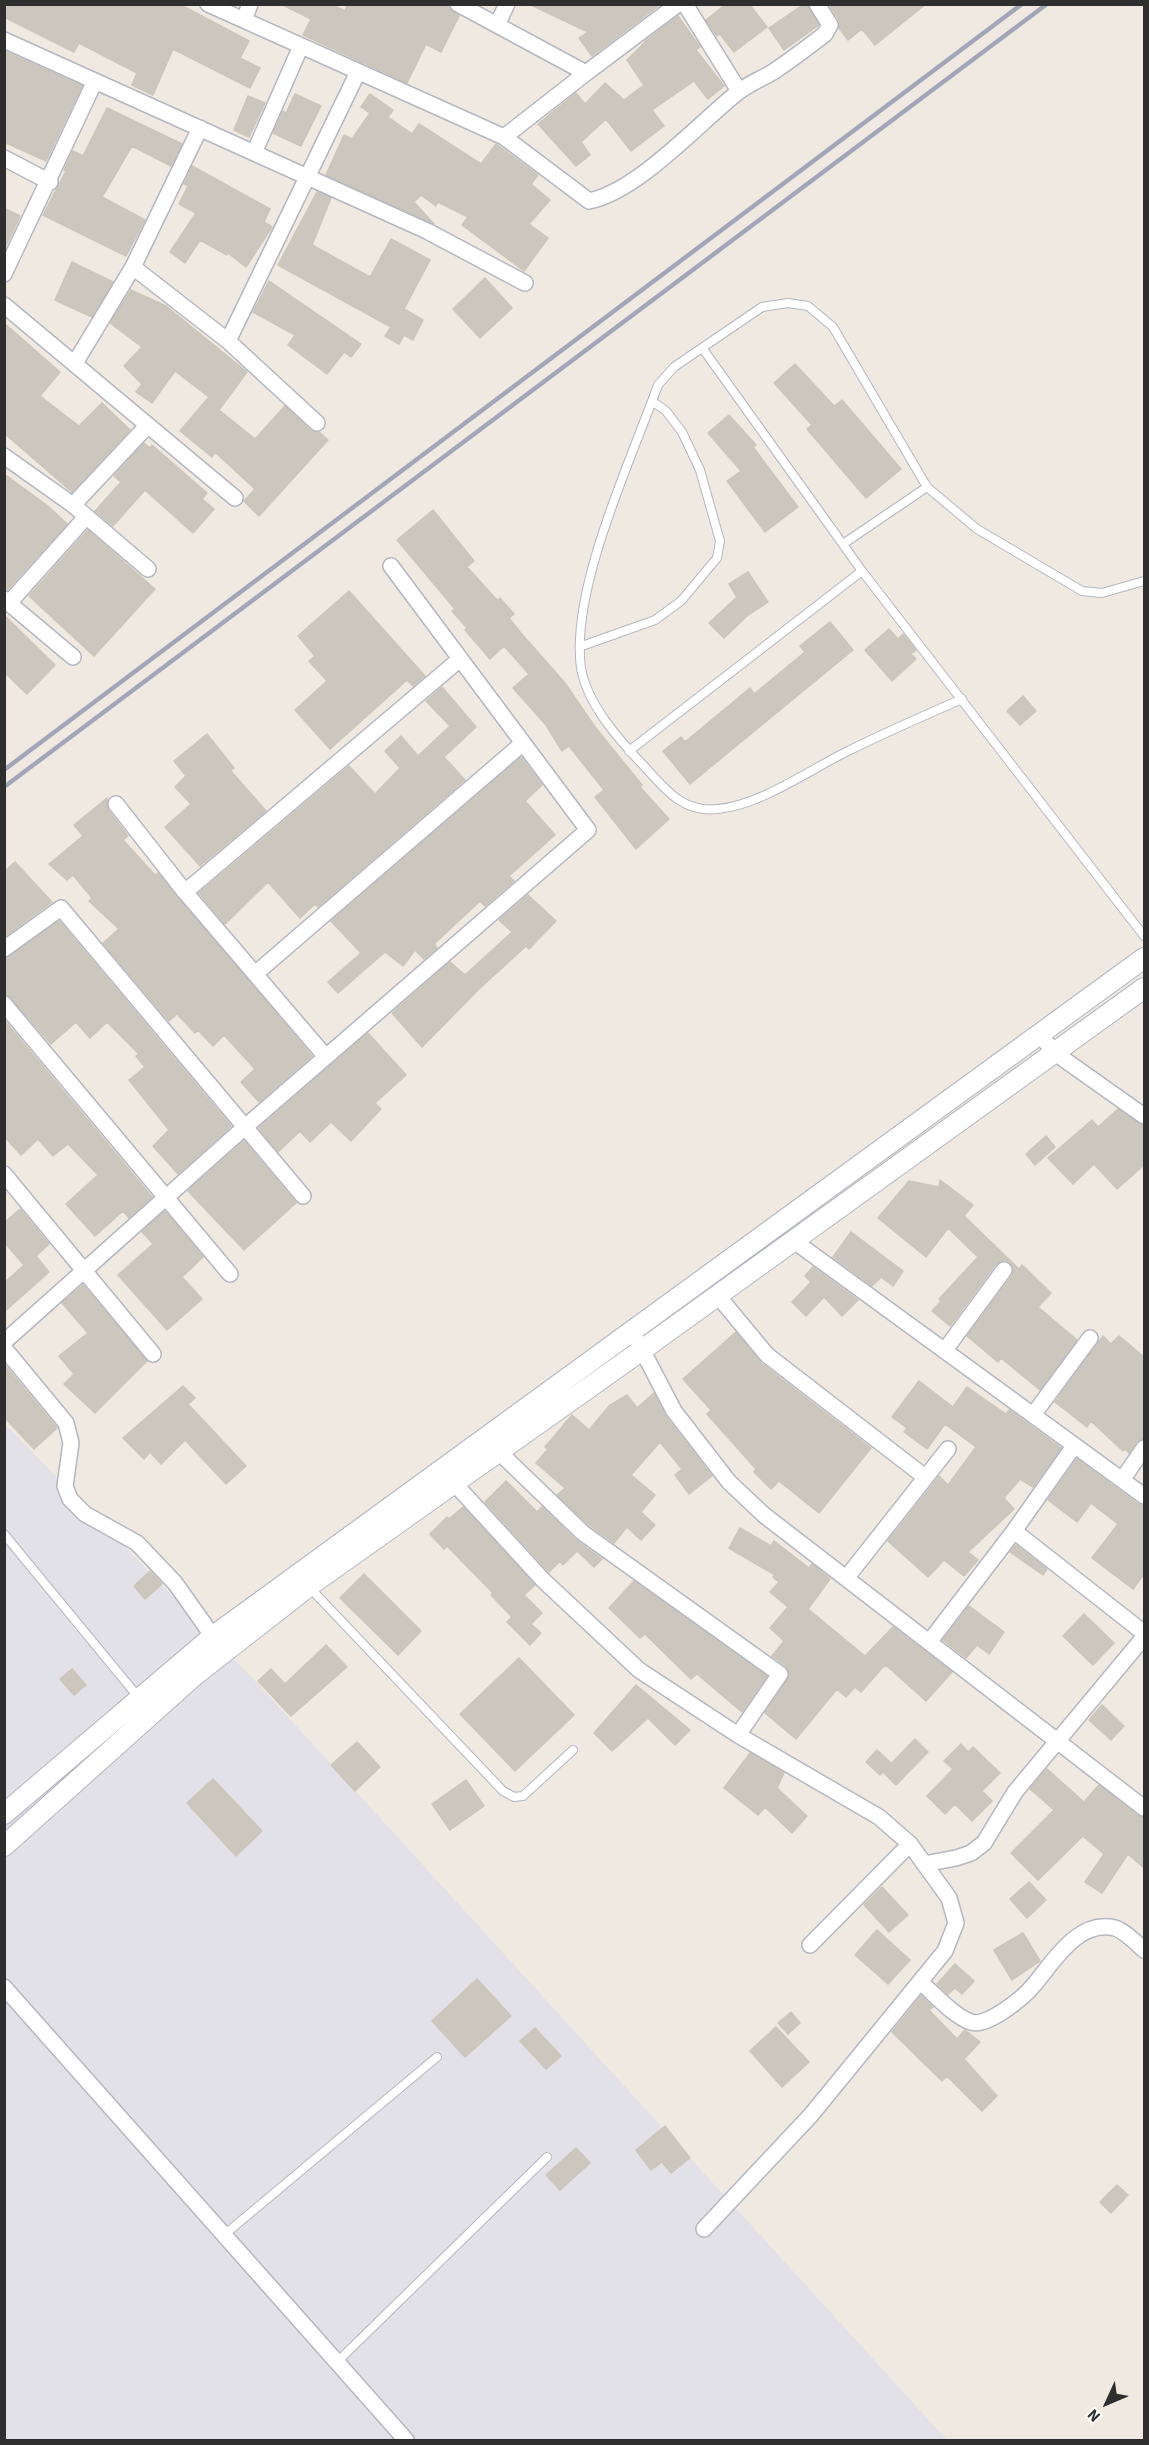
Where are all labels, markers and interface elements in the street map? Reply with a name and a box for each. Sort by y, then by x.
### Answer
north arrow [1077,2373,1137,2433]
text: N [1082,2404,1106,2427]

